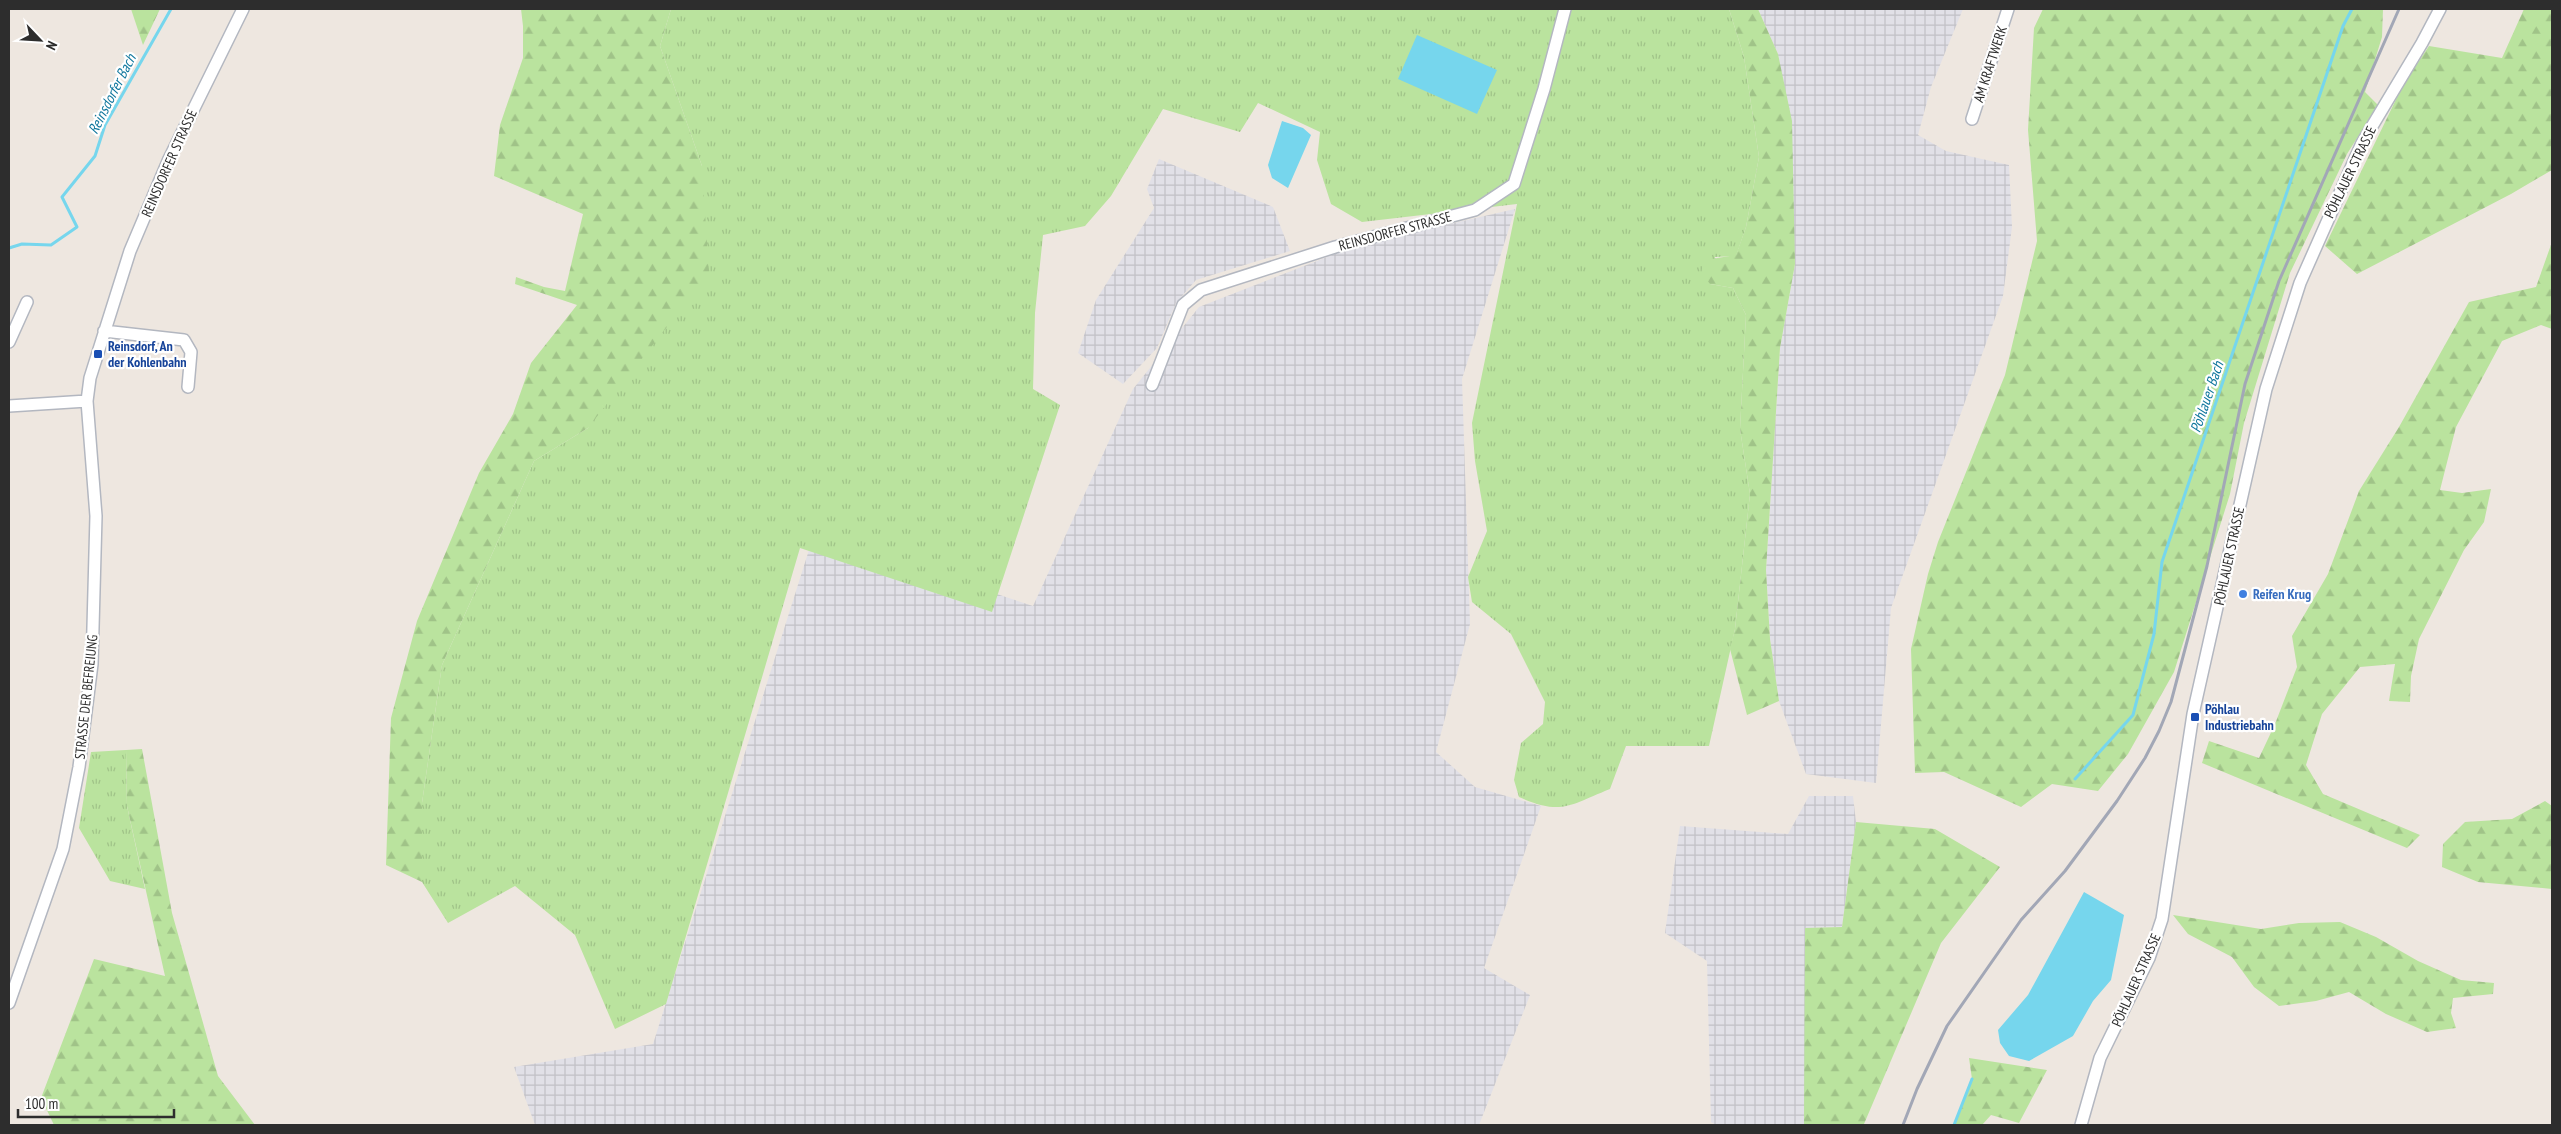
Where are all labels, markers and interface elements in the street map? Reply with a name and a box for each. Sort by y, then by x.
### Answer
north arrow [15,15,65,65]
street label: AM KRAFTWERK [1969,23,2011,105]
text: N [42,38,62,53]
water label: Reinsdorfer Bach [83,49,140,137]
street label: REINSDORFER STRASSE [137,106,201,220]
street label: PÖHLAUER STRASSE [2320,123,2380,221]
street label: REINSDORFER STRASSE [1337,207,1453,255]
place label: Reinsdorf, An der Kohlenbahn [108,337,187,371]
marker: Reinsdorf, An der Kohlenbahn [92,348,104,360]
water label: Pöhlauer Bach [2186,357,2228,435]
street label: PÖHLAUER STRASSE [2210,505,2248,607]
place label: Reifen Krug [2253,585,2311,603]
marker: Reifen Krug [2237,588,2249,600]
street label: STRASSE DER BEFREIUNG [70,634,102,760]
place label: Pöhlau Industriebahn [2205,700,2274,734]
marker: Pöhlau Industriebahn [2189,711,2201,723]
street label: PÖHLAUER STRASSE [2107,931,2165,1029]
scale bar [18,1086,174,1118]
text: 100 m [25,1094,58,1113]

